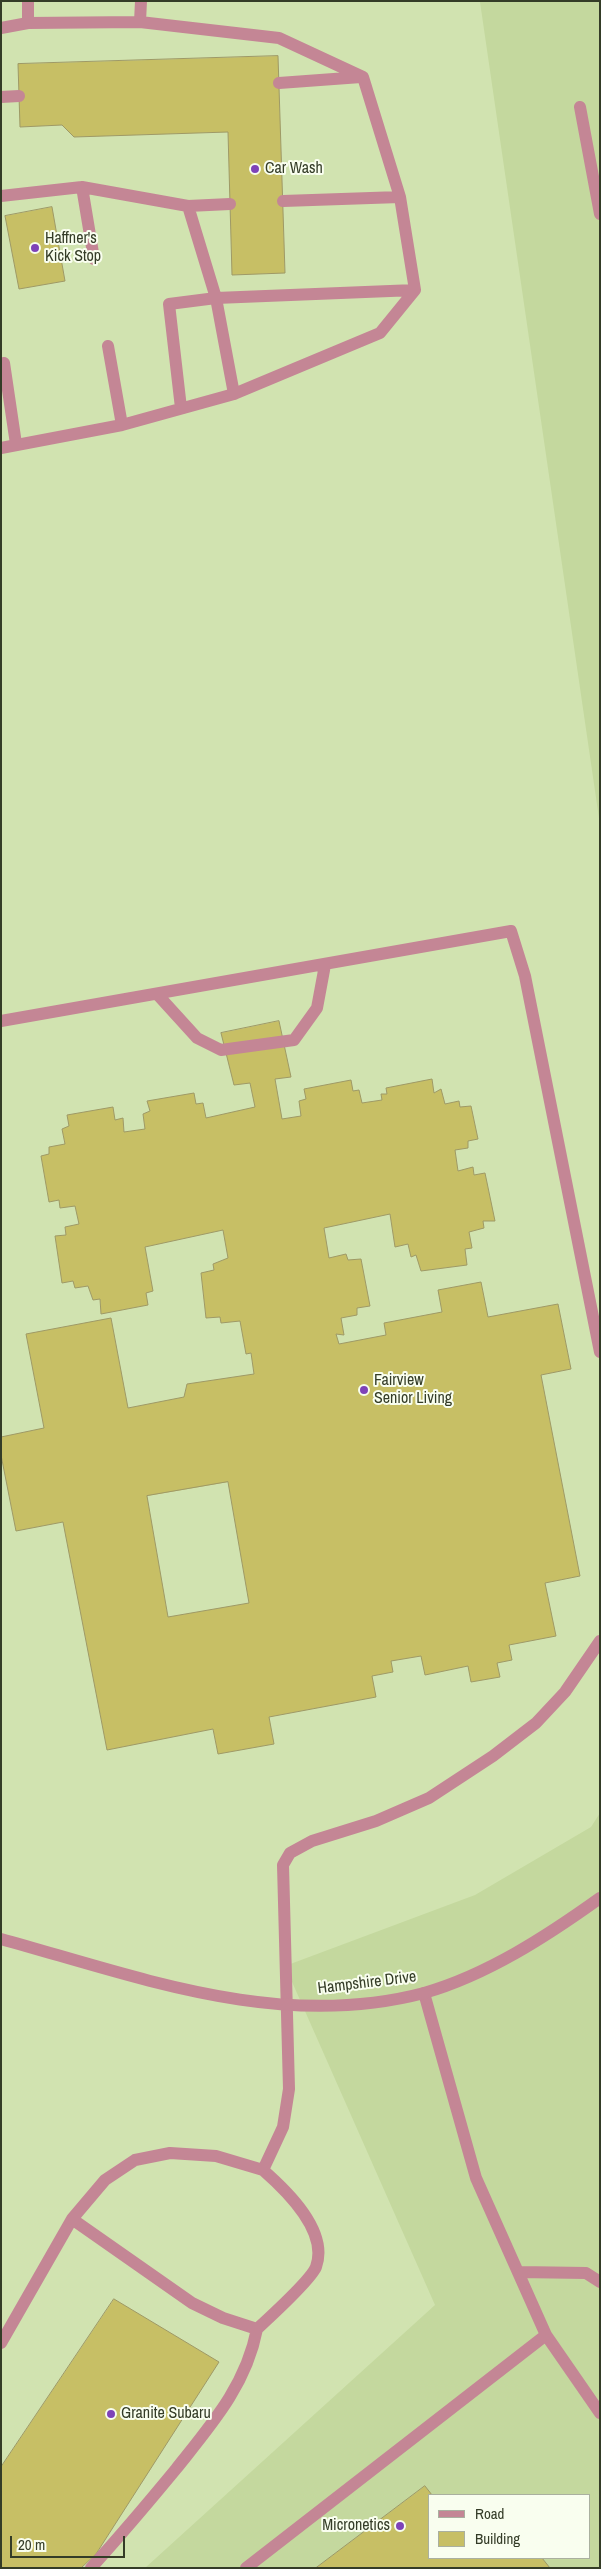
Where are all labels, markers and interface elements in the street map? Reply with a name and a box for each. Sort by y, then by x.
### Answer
place label: Car Wash [265,159,323,179]
marker: Car Wash [249,163,261,175]
place label: Haffner's Kick Stop [45,229,101,267]
marker: Haffner's Kick Stop [29,242,41,254]
place label: Fairview Senior Living [374,1371,452,1409]
marker: Fairview Senior Living [358,1384,370,1396]
street label: Hampshire Drive [317,1967,417,1999]
place label: Granite Subaru [121,2404,211,2424]
marker: Granite Subaru [105,2408,117,2420]
legend [428,2494,591,2559]
text: Road [475,2503,504,2524]
place label: Micronetics [322,2516,390,2536]
marker: Micronetics [394,2520,406,2532]
scale bar [12,2526,128,2558]
text: Building [475,2528,520,2549]
text: 20 m [18,2534,45,2555]

